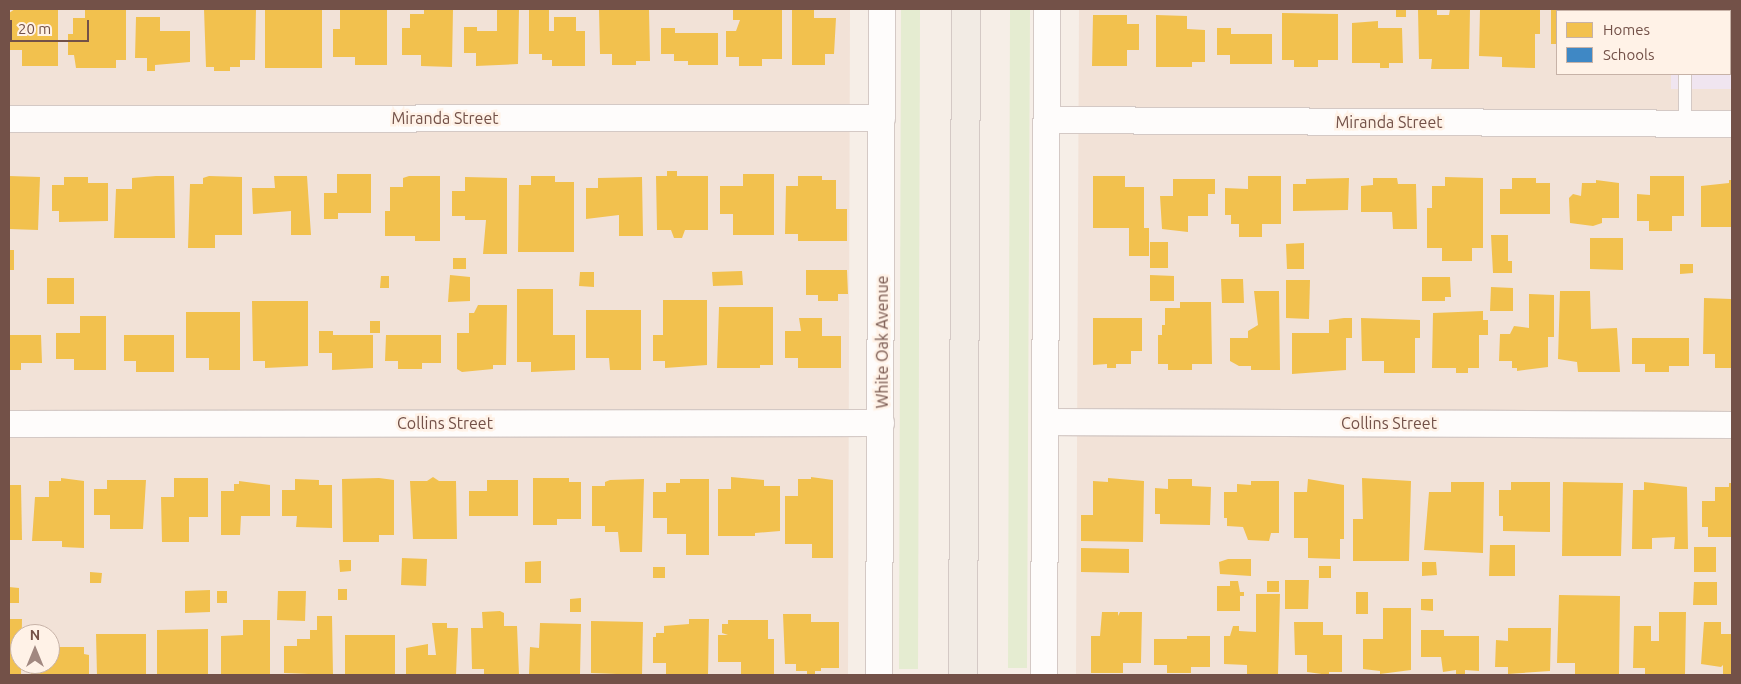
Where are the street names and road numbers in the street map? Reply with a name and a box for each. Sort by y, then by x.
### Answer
street label: Miranda Street [391,108,499,128]
street label: Miranda Street [1335,112,1443,132]
street label: White Oak Avenue [872,276,892,408]
street label: Collins Street [397,413,493,433]
street label: Collins Street [1341,413,1437,433]

